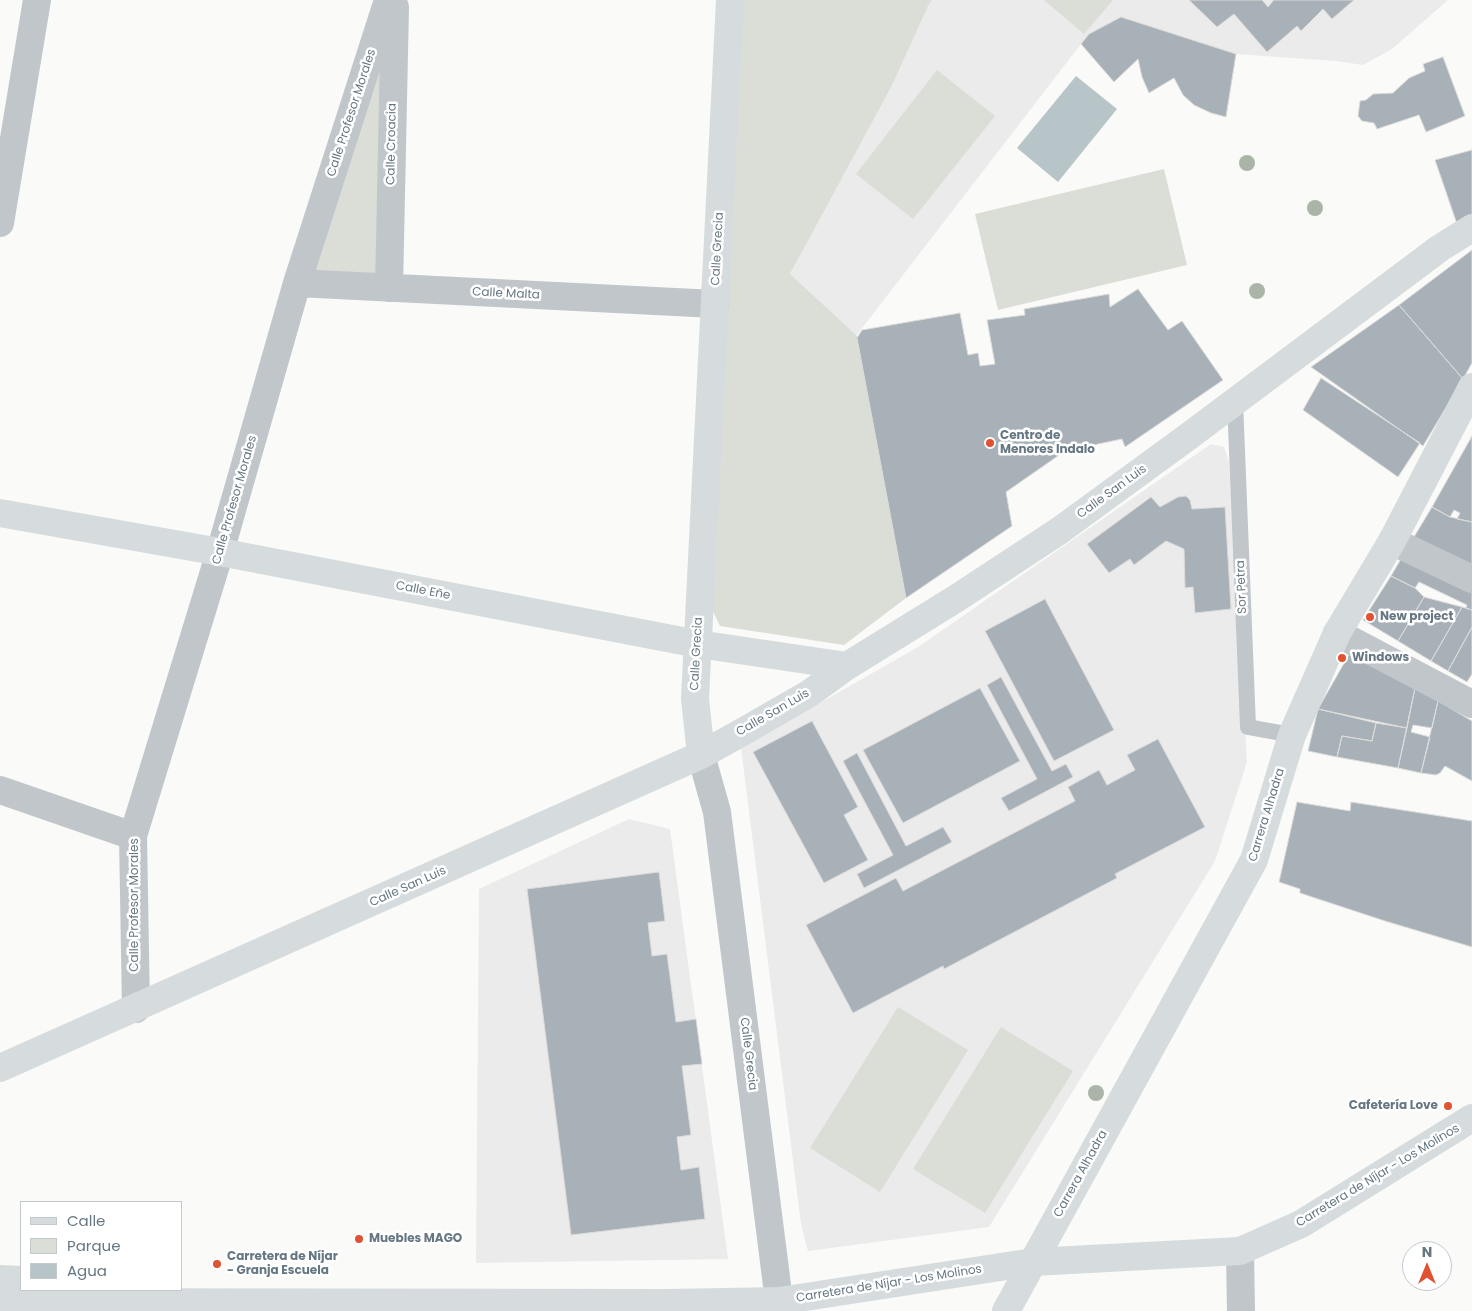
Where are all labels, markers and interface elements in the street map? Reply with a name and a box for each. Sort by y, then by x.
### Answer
street label: Calle Profesor Morales [325,47,379,179]
street label: Calle Croacia [384,103,400,185]
street label: Calle Grecia [709,212,727,286]
street label: Calle Malta [472,285,540,303]
place label: Centro de Menores Indalo [1000,429,1095,457]
street label: Calle Profesor Morales [210,434,260,566]
marker: Centro de Menores Indalo [984,437,996,449]
street label: Calle San Luis [1075,462,1149,522]
street label: Sor Petra [1234,560,1250,614]
street label: Calle Eñe [395,579,451,603]
place label: New project [1380,610,1453,624]
marker: New project [1364,611,1376,623]
street label: Calle Grecia [688,617,706,691]
place label: Windows [1352,651,1409,665]
marker: Windows [1336,652,1348,664]
street label: Calle San Luis [734,686,812,740]
street label: Carrera Alhadra [1246,766,1288,864]
street label: Calle Profesor Morales [128,838,142,972]
street label: Calle San Luis [368,864,448,910]
street label: Calle Grecia [736,1017,760,1091]
place label: Cafetería Love [1349,1099,1438,1113]
marker: Cafetería Love [1442,1100,1454,1112]
street label: Carretera de Níjar - Los Molinos [1294,1121,1462,1231]
street label: Carrera Alhadra [1051,1128,1111,1220]
legend [20,1201,182,1291]
text: Calle [67,1210,105,1231]
place label: Muebles MAGO [369,1232,462,1246]
marker: Muebles MAGO [353,1233,365,1245]
text: Parque [67,1235,120,1256]
north arrow [1402,1241,1452,1291]
text: N [1422,1242,1432,1262]
place label: Carretera de Níjar - Granja Escuela [227,1250,338,1278]
marker: Carretera de Níjar - Granja Escuela [211,1258,223,1270]
text: Agua [67,1260,107,1281]
street label: Carretera de Níjar - Los Molinos [795,1262,983,1306]

